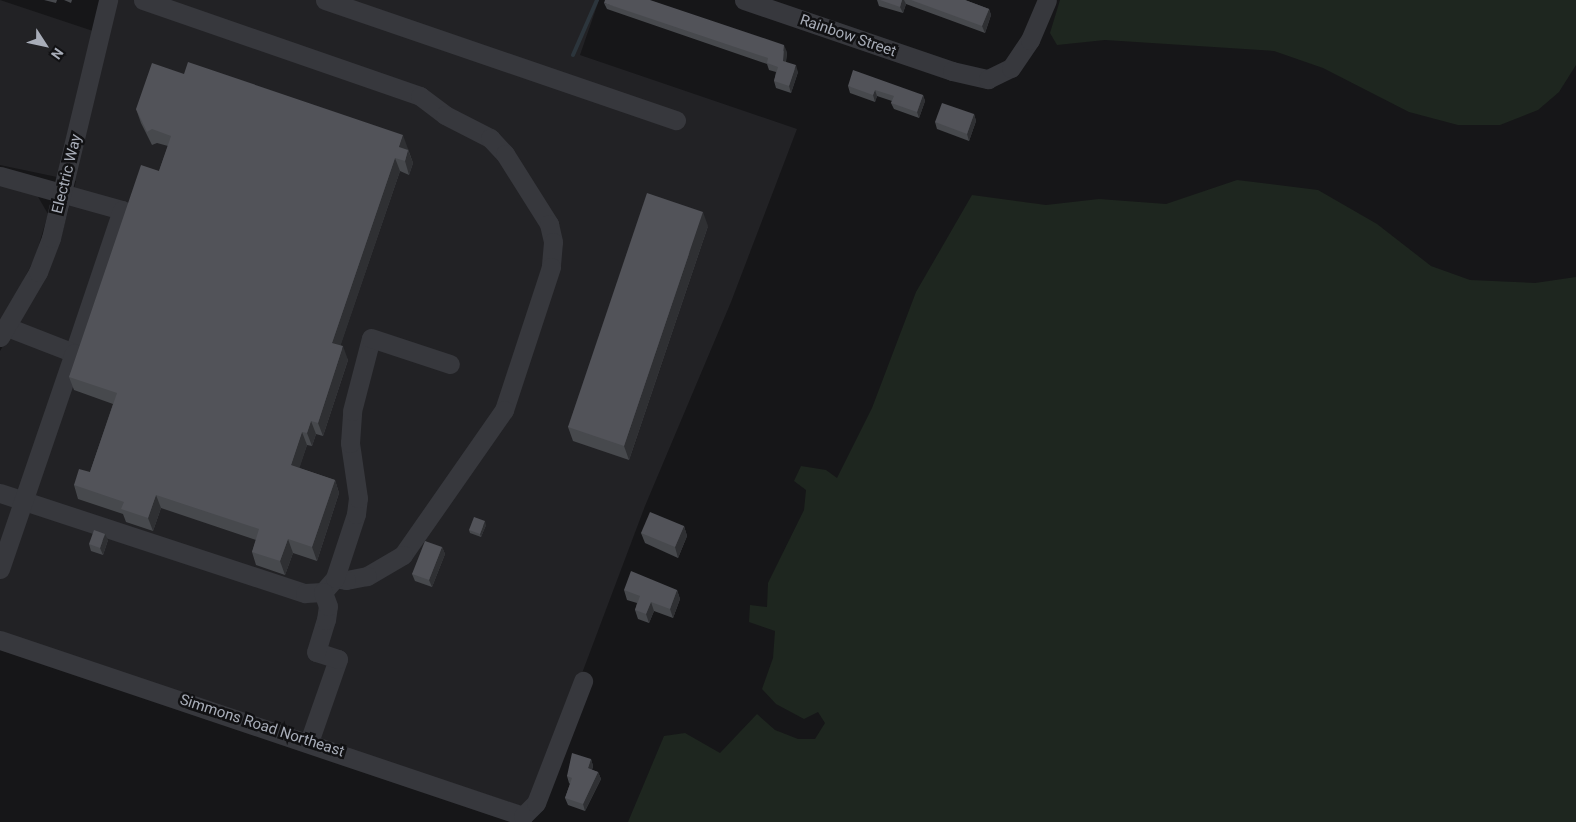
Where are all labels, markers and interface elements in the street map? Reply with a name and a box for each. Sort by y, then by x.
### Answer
street label: Rainbow Street [797,11,899,61]
north arrow [20,20,70,70]
text: N [48,45,67,62]
street label: Electric Way [48,132,86,216]
street label: Simmons Road Northeast [177,691,347,761]

